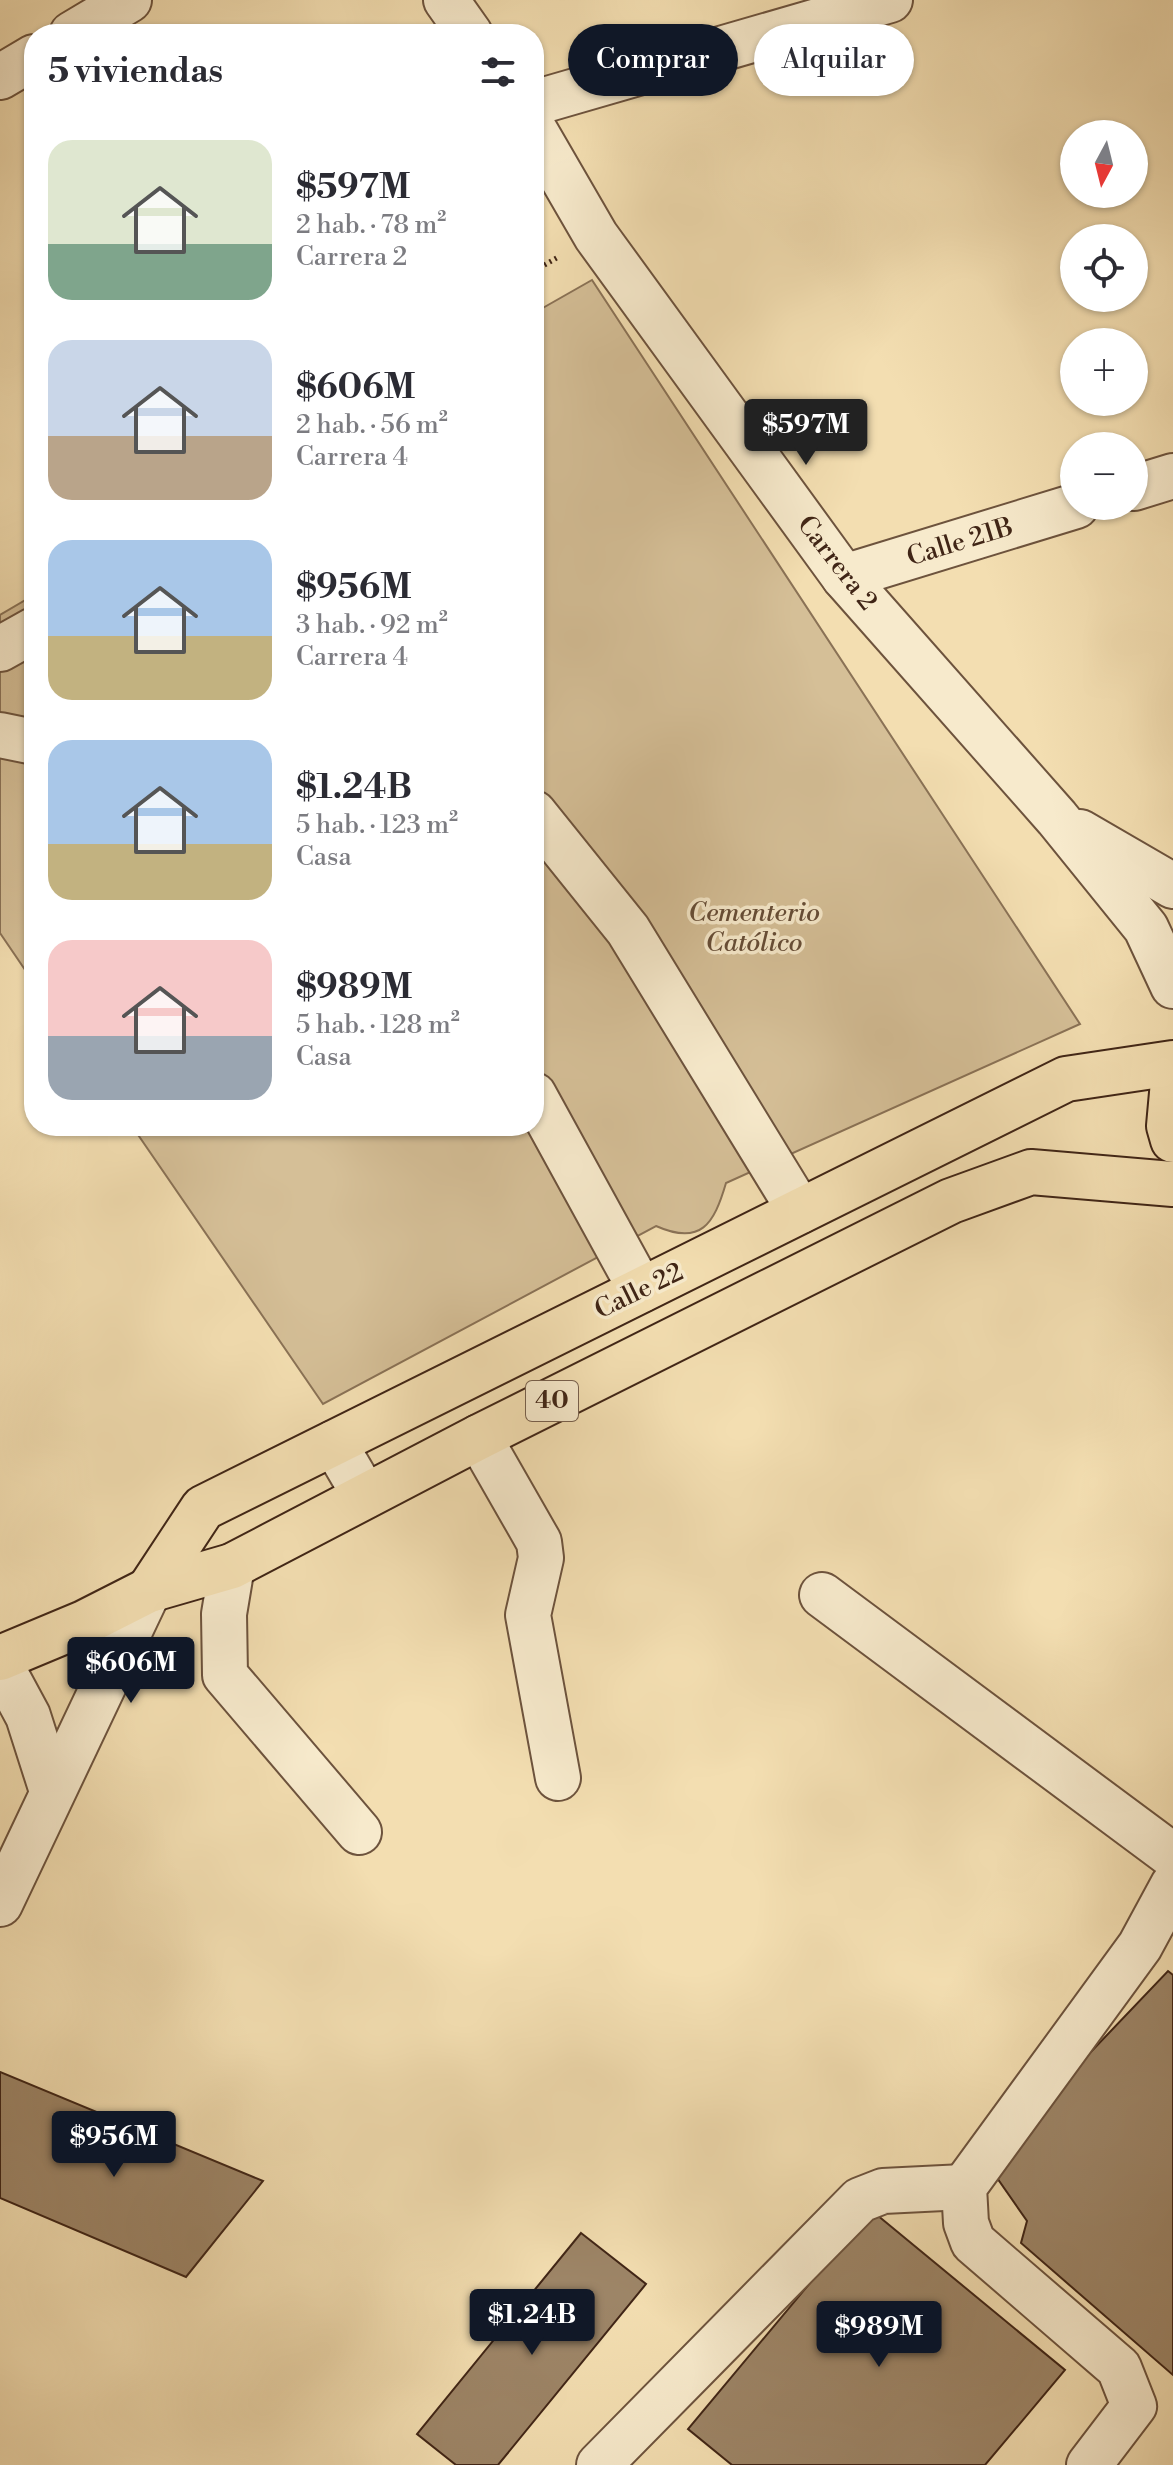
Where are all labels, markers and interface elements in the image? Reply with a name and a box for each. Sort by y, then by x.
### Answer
chip: Comprar [568,24,738,96]
chip: Alquilar [754,24,914,96]
icon: filters [476,50,520,94]
text: 5 viviendas [48,51,223,93]
north arrow [1060,120,1148,208]
map controls [1060,120,1148,520]
text: $597M [296,167,410,209]
icon: home [112,172,208,268]
text: 2 hab. · 78 m² [296,209,446,241]
button: locate [1060,224,1148,312]
text: Carrera 2 [296,241,407,273]
button: + [1060,328,1148,416]
text: $606M [296,367,415,409]
icon: home [112,372,208,468]
pin: $597M [750,399,862,467]
text: 2 hab. · 56 m² [296,409,448,441]
text: $597M [762,409,850,441]
button: − [1060,432,1148,520]
text: Carrera 4 [296,441,408,473]
street label: Carrera 2 [790,509,884,617]
street label: Calle 21B [903,511,1017,573]
text: $956M [296,567,412,609]
icon: home [112,572,208,668]
text: 3 hab. · 92 m² [296,609,448,641]
text: Carrera 4 [296,641,408,673]
text: $1.24B [296,767,412,809]
icon: home [112,772,208,868]
text: 5 hab. · 123 m² [296,809,458,841]
text: Casa [296,841,352,873]
park label: Cementerio Católico [688,897,820,959]
text: $989M [296,967,412,1009]
icon: home [112,972,208,1068]
text: 5 hab. · 128 m² [296,1009,460,1041]
text: Casa [296,1041,352,1073]
street label: Calle 22 [589,1256,689,1326]
road number: 40 [526,1381,578,1421]
pin: $606M [75,1637,187,1705]
text: $606M [85,1647,177,1679]
pin: $956M [58,2111,170,2179]
text: $956M [70,2121,158,2153]
pin: $1.24B [467,2289,597,2357]
text: $1.24B [488,2299,576,2331]
pin: $989M [823,2301,935,2369]
text: $989M [835,2311,923,2343]

